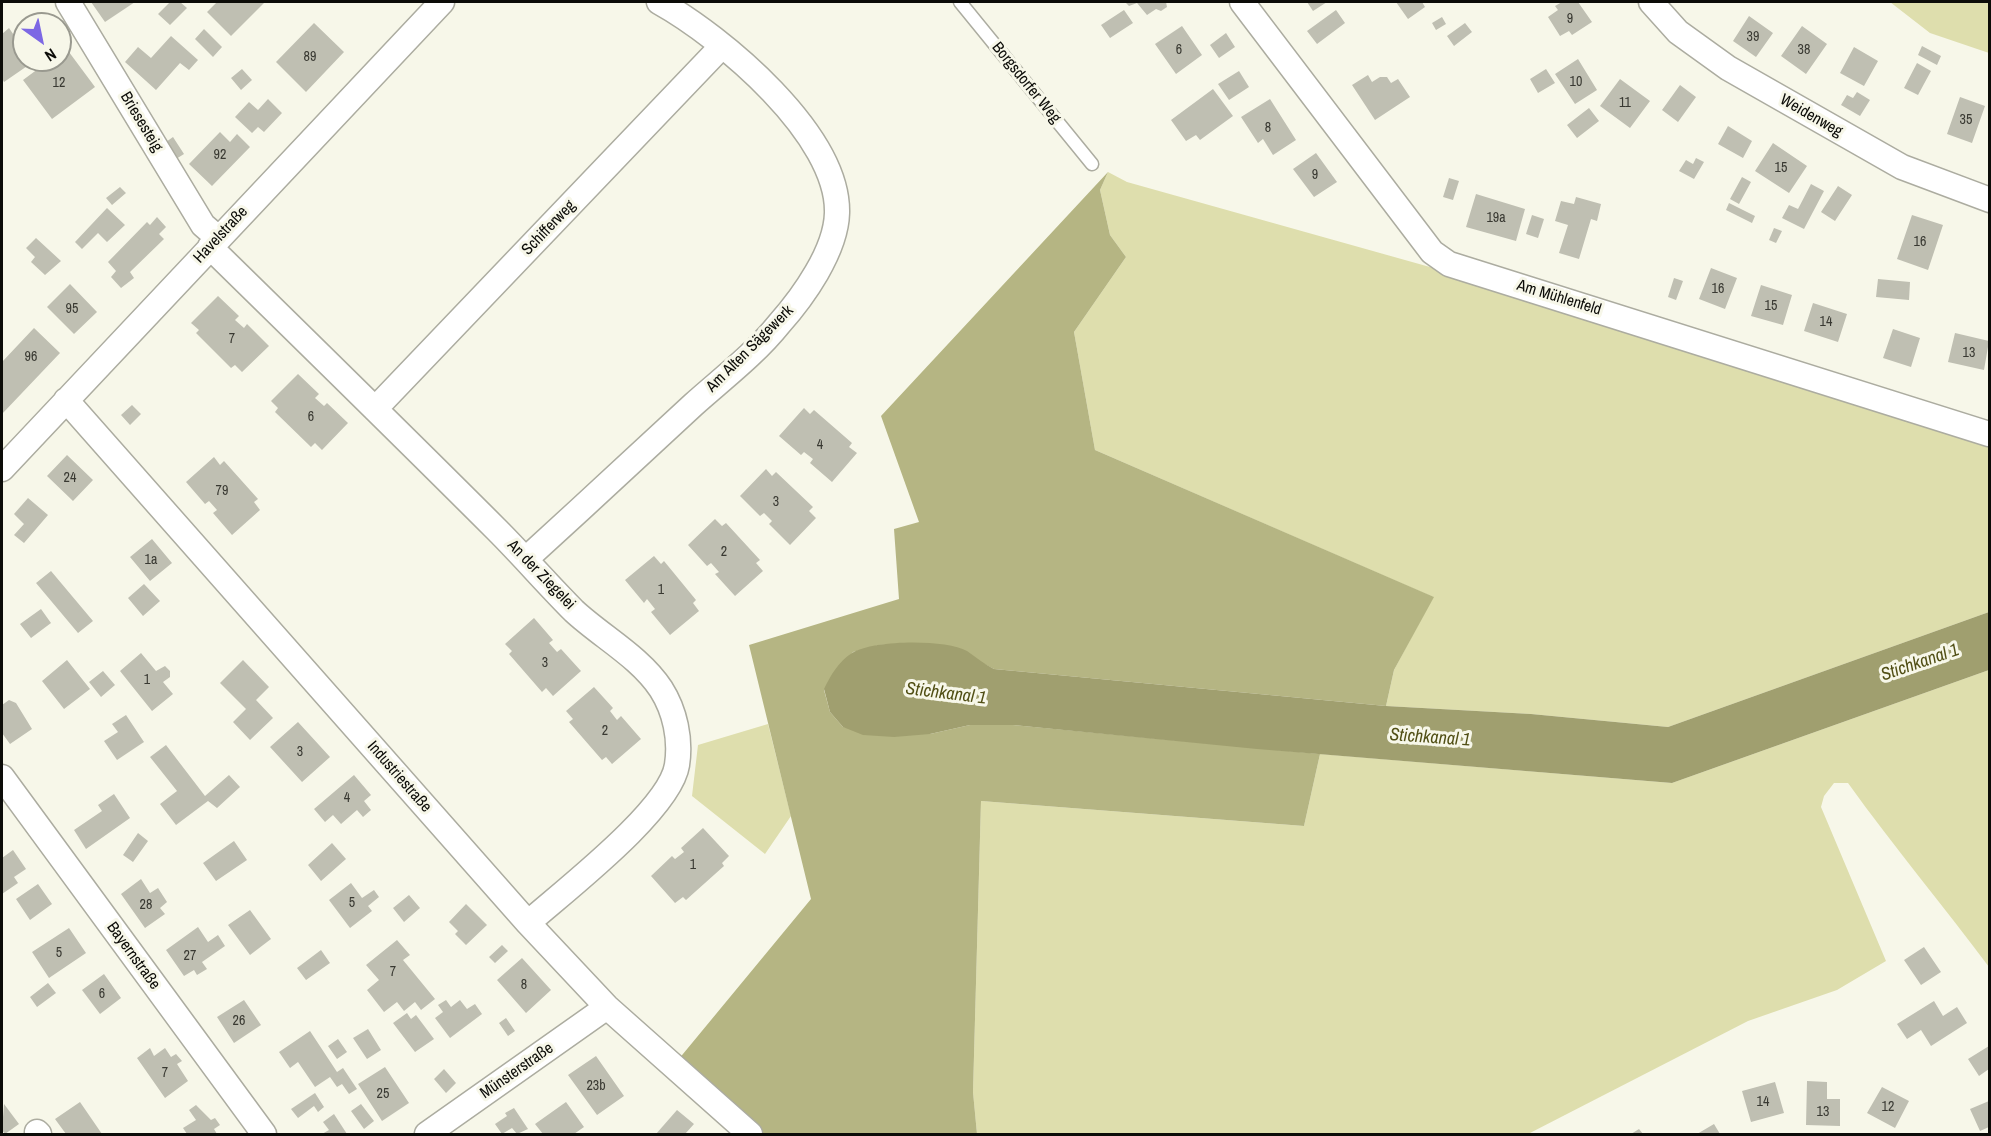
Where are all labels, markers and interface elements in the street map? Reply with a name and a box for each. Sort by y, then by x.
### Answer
house number: 9 [1567,11,1573,27]
north arrow [12,12,72,72]
house number: 39 [1747,29,1759,45]
street label: Borgsdorfer Weg [987,39,1065,127]
house number: 6 [1176,42,1182,58]
house number: 38 [1798,42,1810,58]
text: N [41,44,61,67]
house number: 89 [304,49,316,65]
house number: 10 [1570,74,1582,90]
house number: 12 [53,75,65,91]
street label: Briesesteig [116,89,166,155]
street label: Weidenweg [1776,90,1846,142]
house number: 11 [1619,95,1631,111]
house number: 35 [1960,112,1972,128]
house number: 8 [1265,120,1271,136]
house number: 92 [214,147,226,163]
house number: 15 [1775,160,1787,176]
house number: 9 [1312,167,1318,183]
street label: Schifferweg [518,196,580,260]
street label: Havelstraße [190,203,252,267]
house number: 19a [1486,210,1506,226]
house number: 16 [1914,234,1926,250]
street label: Am Mühlenfeld [1514,276,1604,320]
house number: 16 [1712,281,1724,297]
house number: 15 [1765,298,1777,314]
house number: 95 [66,301,78,317]
street label: Am Alten Sägewerk [702,301,798,397]
house number: 14 [1820,314,1832,330]
house number: 7 [229,331,235,347]
house number: 13 [1963,345,1975,361]
house number: 96 [25,349,37,365]
house number: 6 [308,409,314,425]
house number: 4 [817,437,823,453]
house number: 24 [64,470,76,486]
house number: 79 [216,483,228,499]
house number: 3 [773,494,779,510]
street label: An der Ziegelei [503,536,579,614]
house number: 2 [721,544,727,560]
house number: 1a [145,552,157,568]
house number: 1 [658,582,664,598]
water label: Stichkanal 1 [1878,640,1962,686]
house number: 3 [542,655,548,671]
house number: 1 [144,672,150,688]
water label: Stichkanal 1 [904,678,988,710]
house number: 2 [602,723,608,739]
water label: Stichkanal 1 [1389,724,1471,752]
street label: Industriestraße [363,737,435,817]
house number: 3 [297,744,303,760]
house number: 4 [344,790,350,806]
house number: 1 [690,857,696,873]
house number: 5 [349,895,355,911]
house number: 28 [140,897,152,913]
street label: Bayernstraße [102,919,164,993]
house number: 5 [56,945,62,961]
house number: 27 [184,948,196,964]
house number: 7 [390,964,396,980]
house number: 8 [521,977,527,993]
house number: 6 [99,986,105,1002]
house number: 26 [233,1013,245,1029]
street label: Münsterstraße [477,1039,557,1103]
house number: 7 [162,1065,168,1081]
house number: 23b [586,1078,606,1094]
house number: 25 [377,1086,389,1102]
house number: 14 [1757,1094,1769,1110]
house number: 12 [1882,1099,1894,1115]
house number: 13 [1817,1104,1829,1120]

